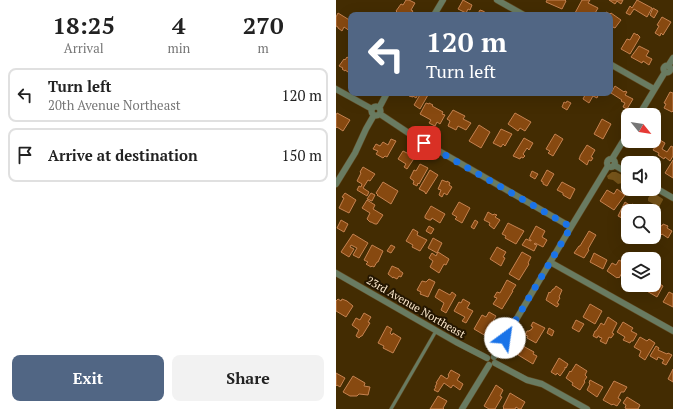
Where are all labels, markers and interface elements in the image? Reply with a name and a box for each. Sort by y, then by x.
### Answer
text: 18:25 [52,9,115,41]
text: 4 [172,9,186,41]
text: 270 [243,9,283,41]
text: 120 m [426,23,507,60]
icon: left [360,28,412,80]
text: Arrival [64,39,104,57]
text: min [167,39,190,57]
text: m [258,39,269,57]
text: Turn left [426,59,496,83]
text: Turn left [48,76,112,96]
icon: left [14,84,36,106]
text: 120 m [281,85,322,105]
text: 20th Avenue Northeast [48,96,181,114]
north arrow [621,108,661,148]
map controls [621,108,661,292]
pin [407,126,441,160]
icon: arrive [413,132,435,154]
icon: arrive [14,144,36,166]
text: Arrive at destination [48,145,198,165]
text: 150 m [281,145,322,165]
button: sound [621,156,661,196]
button: search [621,204,661,244]
button: layers [621,252,661,292]
street label: 23rd Avenue Northeast [364,273,468,341]
position arrow [484,317,526,359]
button: Exit [12,355,164,401]
button: Share [172,355,324,401]

